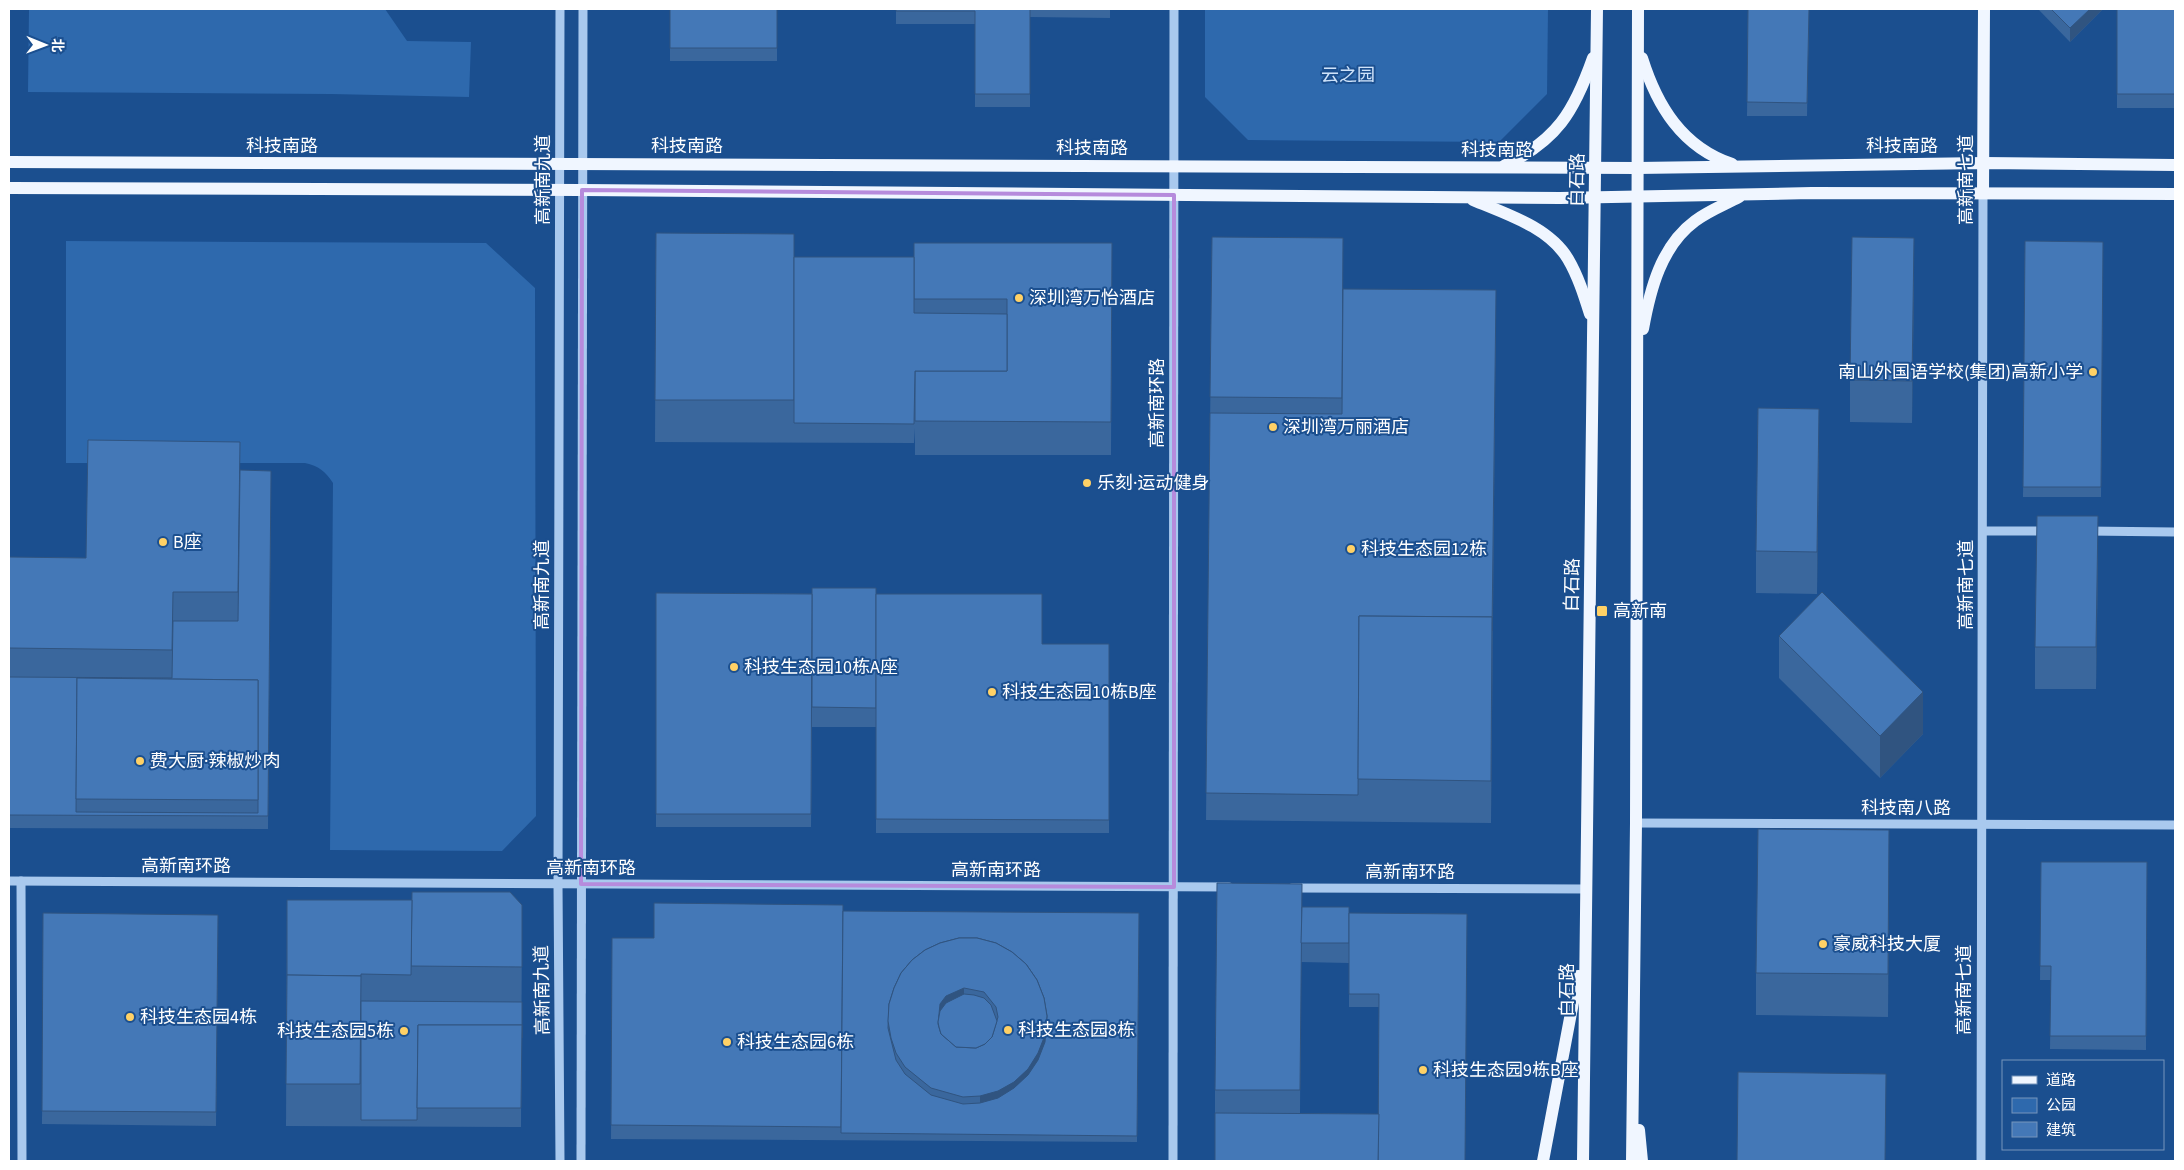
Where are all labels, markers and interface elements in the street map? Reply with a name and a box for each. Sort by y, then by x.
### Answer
north arrow [20,20,70,70]
text: 北 [47,38,67,52]
park label: 云之园 [1321,63,1375,88]
street label: 科技南路 [246,134,318,159]
street label: 科技南路 [651,134,723,159]
street label: 科技南路 [1866,134,1938,159]
street label: 高新南九道 [531,135,556,225]
street label: 高新南七道 [1954,135,1979,225]
street label: 科技南路 [1056,136,1128,161]
street label: 科技南路 [1461,138,1533,163]
street label: 白石路 [1565,153,1590,207]
place label: 深圳湾万怡酒店 [1029,286,1155,311]
marker: 深圳湾万怡酒店 [1013,292,1025,304]
street label: 高新南环路 [1145,358,1170,448]
place label: 南山外国语学校(集团)高新小学 [1838,360,2083,385]
marker: 南山外国语学校(集团)高新小学 [2087,366,2099,378]
place label: 深圳湾万丽酒店 [1283,415,1409,440]
marker: 深圳湾万丽酒店 [1267,421,1279,433]
place label: 乐刻·运动健身 [1097,471,1209,496]
marker: 乐刻·运动健身 [1081,477,1093,489]
place label: B座 [173,530,202,555]
marker: B座 [157,536,169,548]
place label: 科技生态园12栋 [1361,537,1487,562]
street label: 高新南九道 [530,540,555,630]
street label: 高新南七道 [1954,540,1979,630]
marker: 科技生态园12栋 [1345,543,1357,555]
street label: 白石路 [1560,558,1585,612]
place label: 高新南 [1613,599,1667,624]
marker: 高新南 [1595,604,1609,618]
place label: 科技生态园10栋A座 [744,655,898,680]
marker: 科技生态园10栋A座 [728,661,740,673]
place label: 科技生态园10栋B座 [1002,680,1156,705]
marker: 科技生态园10栋B座 [986,686,998,698]
place label: 费大厨·辣椒炒肉 [150,749,280,774]
marker: 费大厨·辣椒炒肉 [134,755,146,767]
street label: 科技南八路 [1861,796,1951,821]
street label: 高新南环路 [141,854,231,879]
street label: 高新南环路 [546,856,636,881]
street label: 高新南环路 [951,858,1041,883]
street label: 高新南环路 [1365,860,1455,885]
place label: 豪威科技大厦 [1833,932,1941,957]
marker: 豪威科技大厦 [1817,938,1829,950]
street label: 高新南九道 [529,945,556,1035]
street label: 高新南七道 [1952,945,1977,1035]
street label: 白石路 [1555,963,1580,1017]
place label: 科技生态园4栋 [140,1005,257,1030]
marker: 科技生态园4栋 [124,1011,136,1023]
place label: 科技生态园8栋 [1018,1018,1135,1043]
place label: 科技生态园5栋 [277,1019,394,1044]
marker: 科技生态园8栋 [1002,1024,1014,1036]
marker: 科技生态园5栋 [398,1025,410,1037]
place label: 科技生态园6栋 [737,1030,854,1055]
marker: 科技生态园6栋 [721,1036,733,1048]
place label: 科技生态园9栋B座 [1433,1058,1579,1083]
legend [2002,1060,2164,1150]
marker: 科技生态园9栋B座 [1417,1064,1429,1076]
text: 道路 [2046,1070,2076,1091]
text: 公园 [2046,1095,2076,1116]
text: 建筑 [2046,1120,2076,1141]

